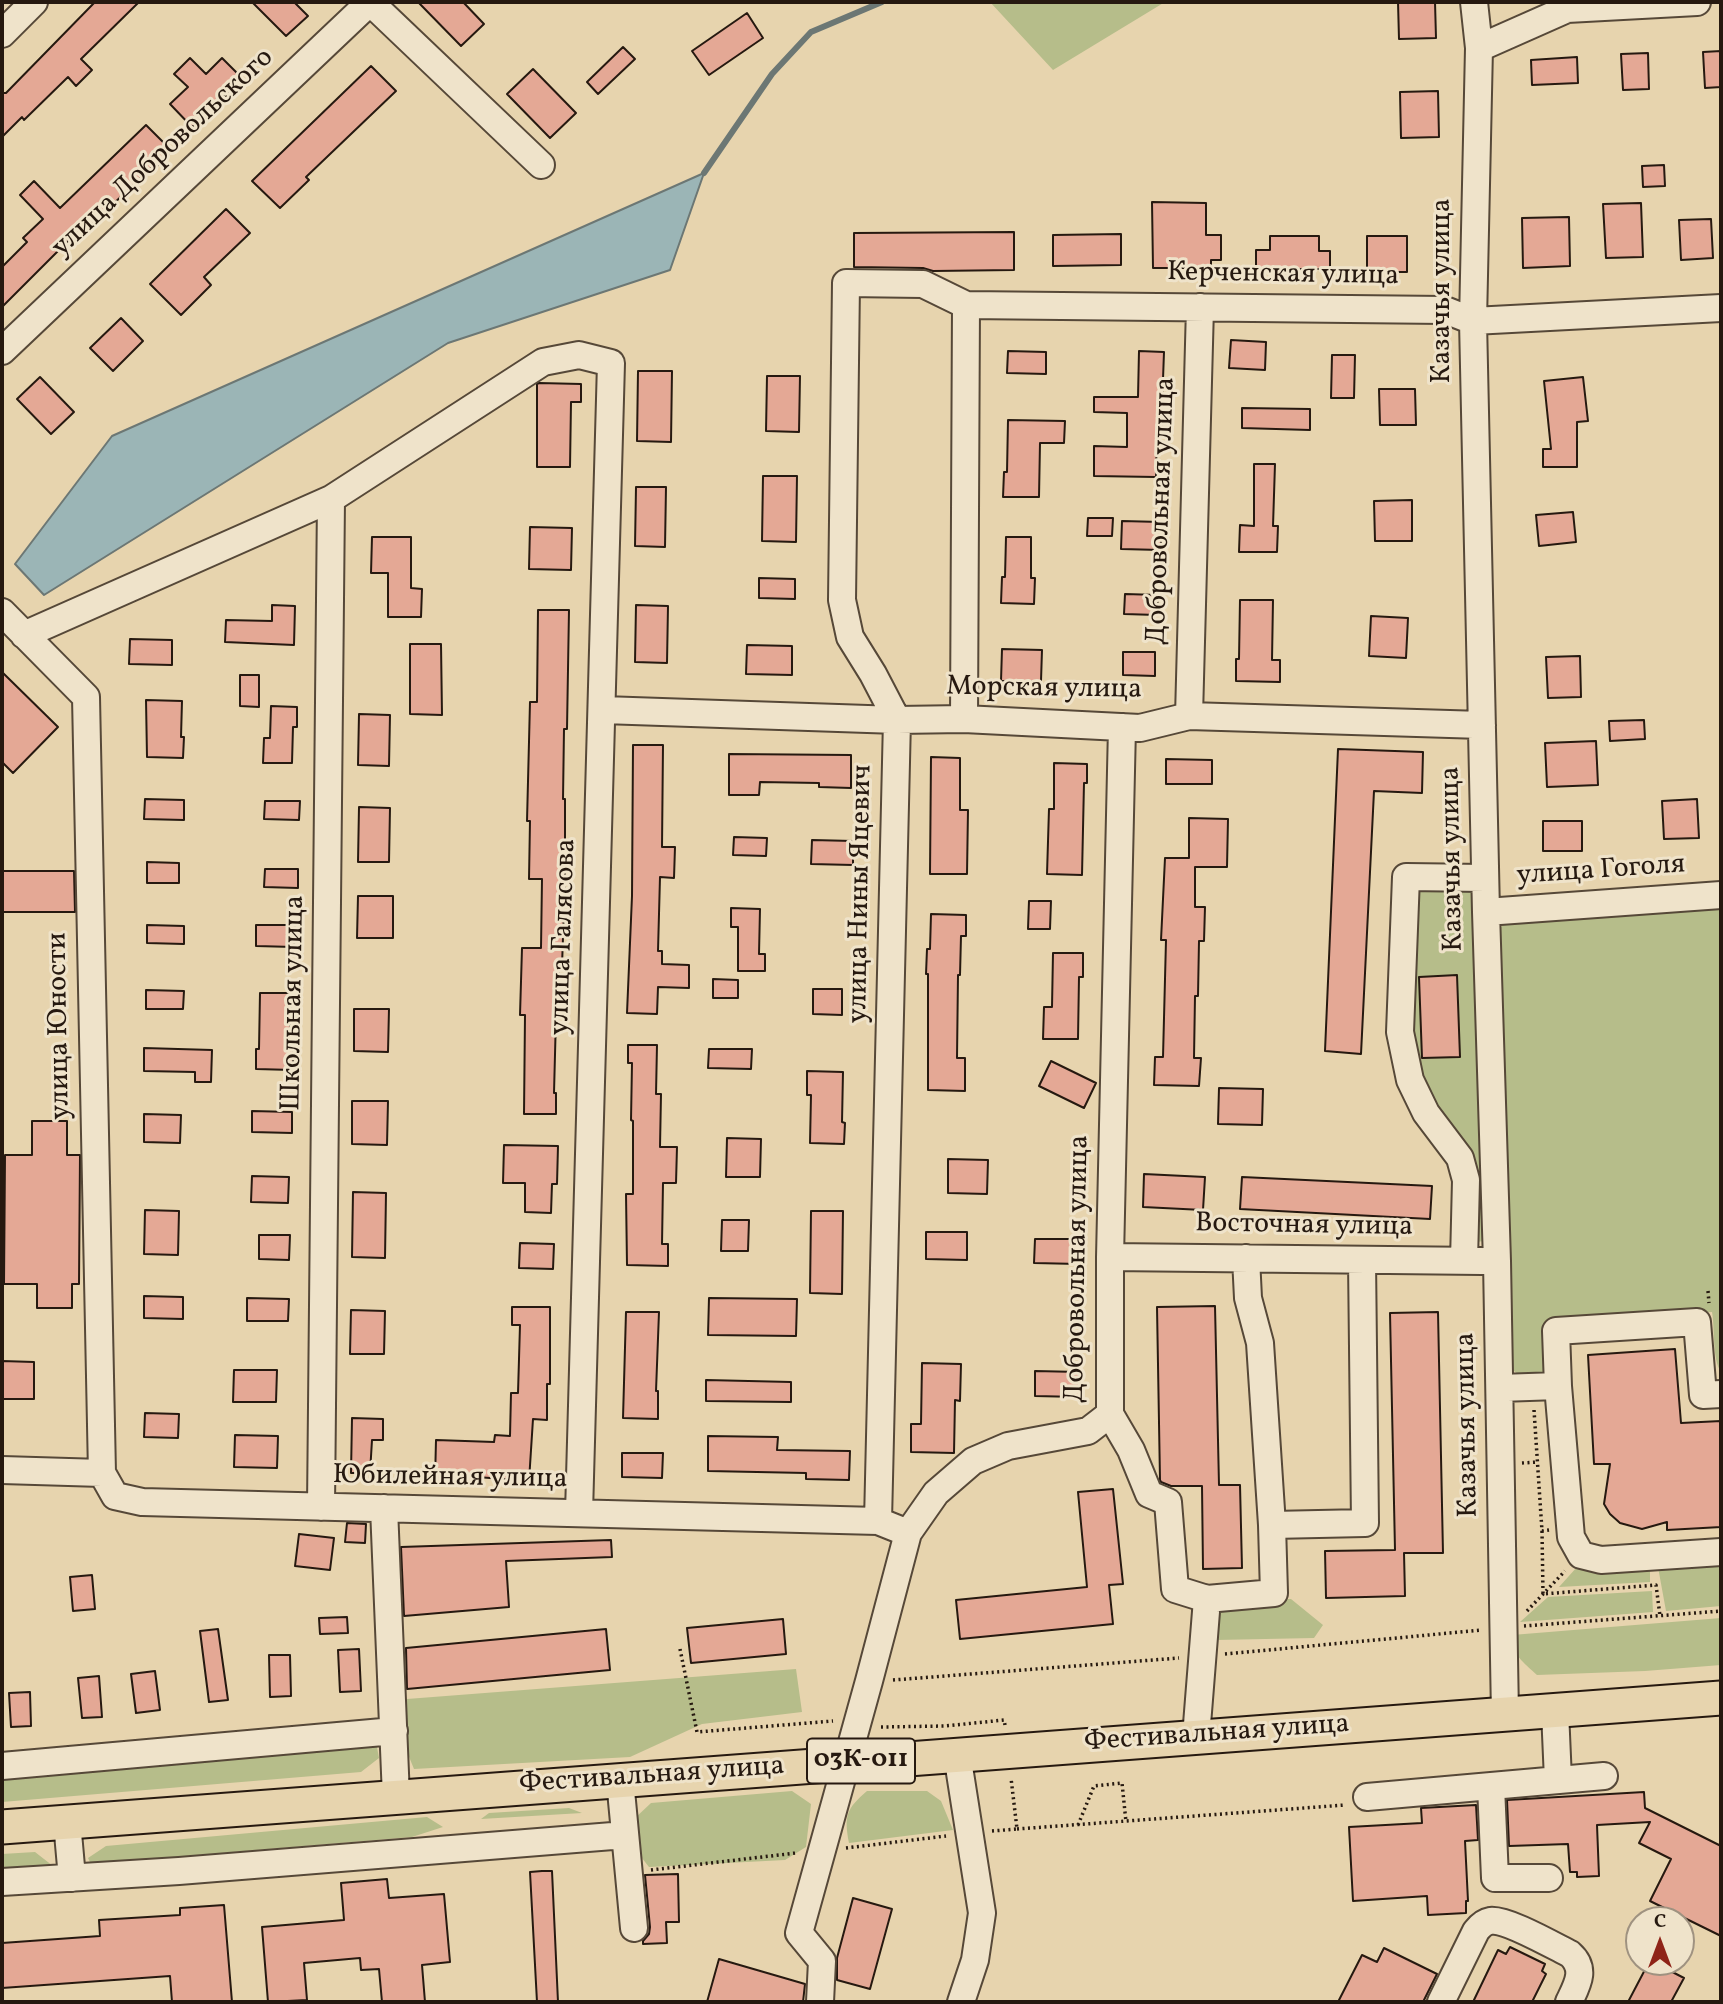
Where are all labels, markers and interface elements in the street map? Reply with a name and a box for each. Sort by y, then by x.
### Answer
street label: улица Добровольского [46,42,282,266]
street label: Казачья улица [1427,198,1461,384]
street label: Керченская улица [1167,257,1399,295]
street label: Добровольная улица [1142,376,1184,646]
street label: Морская улица [946,671,1142,709]
street label: улица Нины Яцевич [843,764,881,1024]
street label: Казачья улица [1436,766,1472,952]
street label: улица Галясова [545,838,585,1036]
street label: улица Гоголя [1516,849,1686,895]
street label: Школьная улица [276,895,314,1111]
street label: улица Юности [43,932,79,1120]
street label: Добровольная улица [1060,1135,1098,1403]
street label: Восточная улица [1195,1208,1413,1246]
street label: Казачья улица [1451,1332,1487,1518]
street label: Юбилейная улица [332,1460,568,1498]
street label: Фестивальная улица [1083,1709,1351,1761]
road number: 03К-011 [807,1738,915,1784]
street label: Фестивальная улица [518,1751,786,1803]
north arrow [1625,1906,1695,1976]
text: С [1654,1909,1666,1935]

